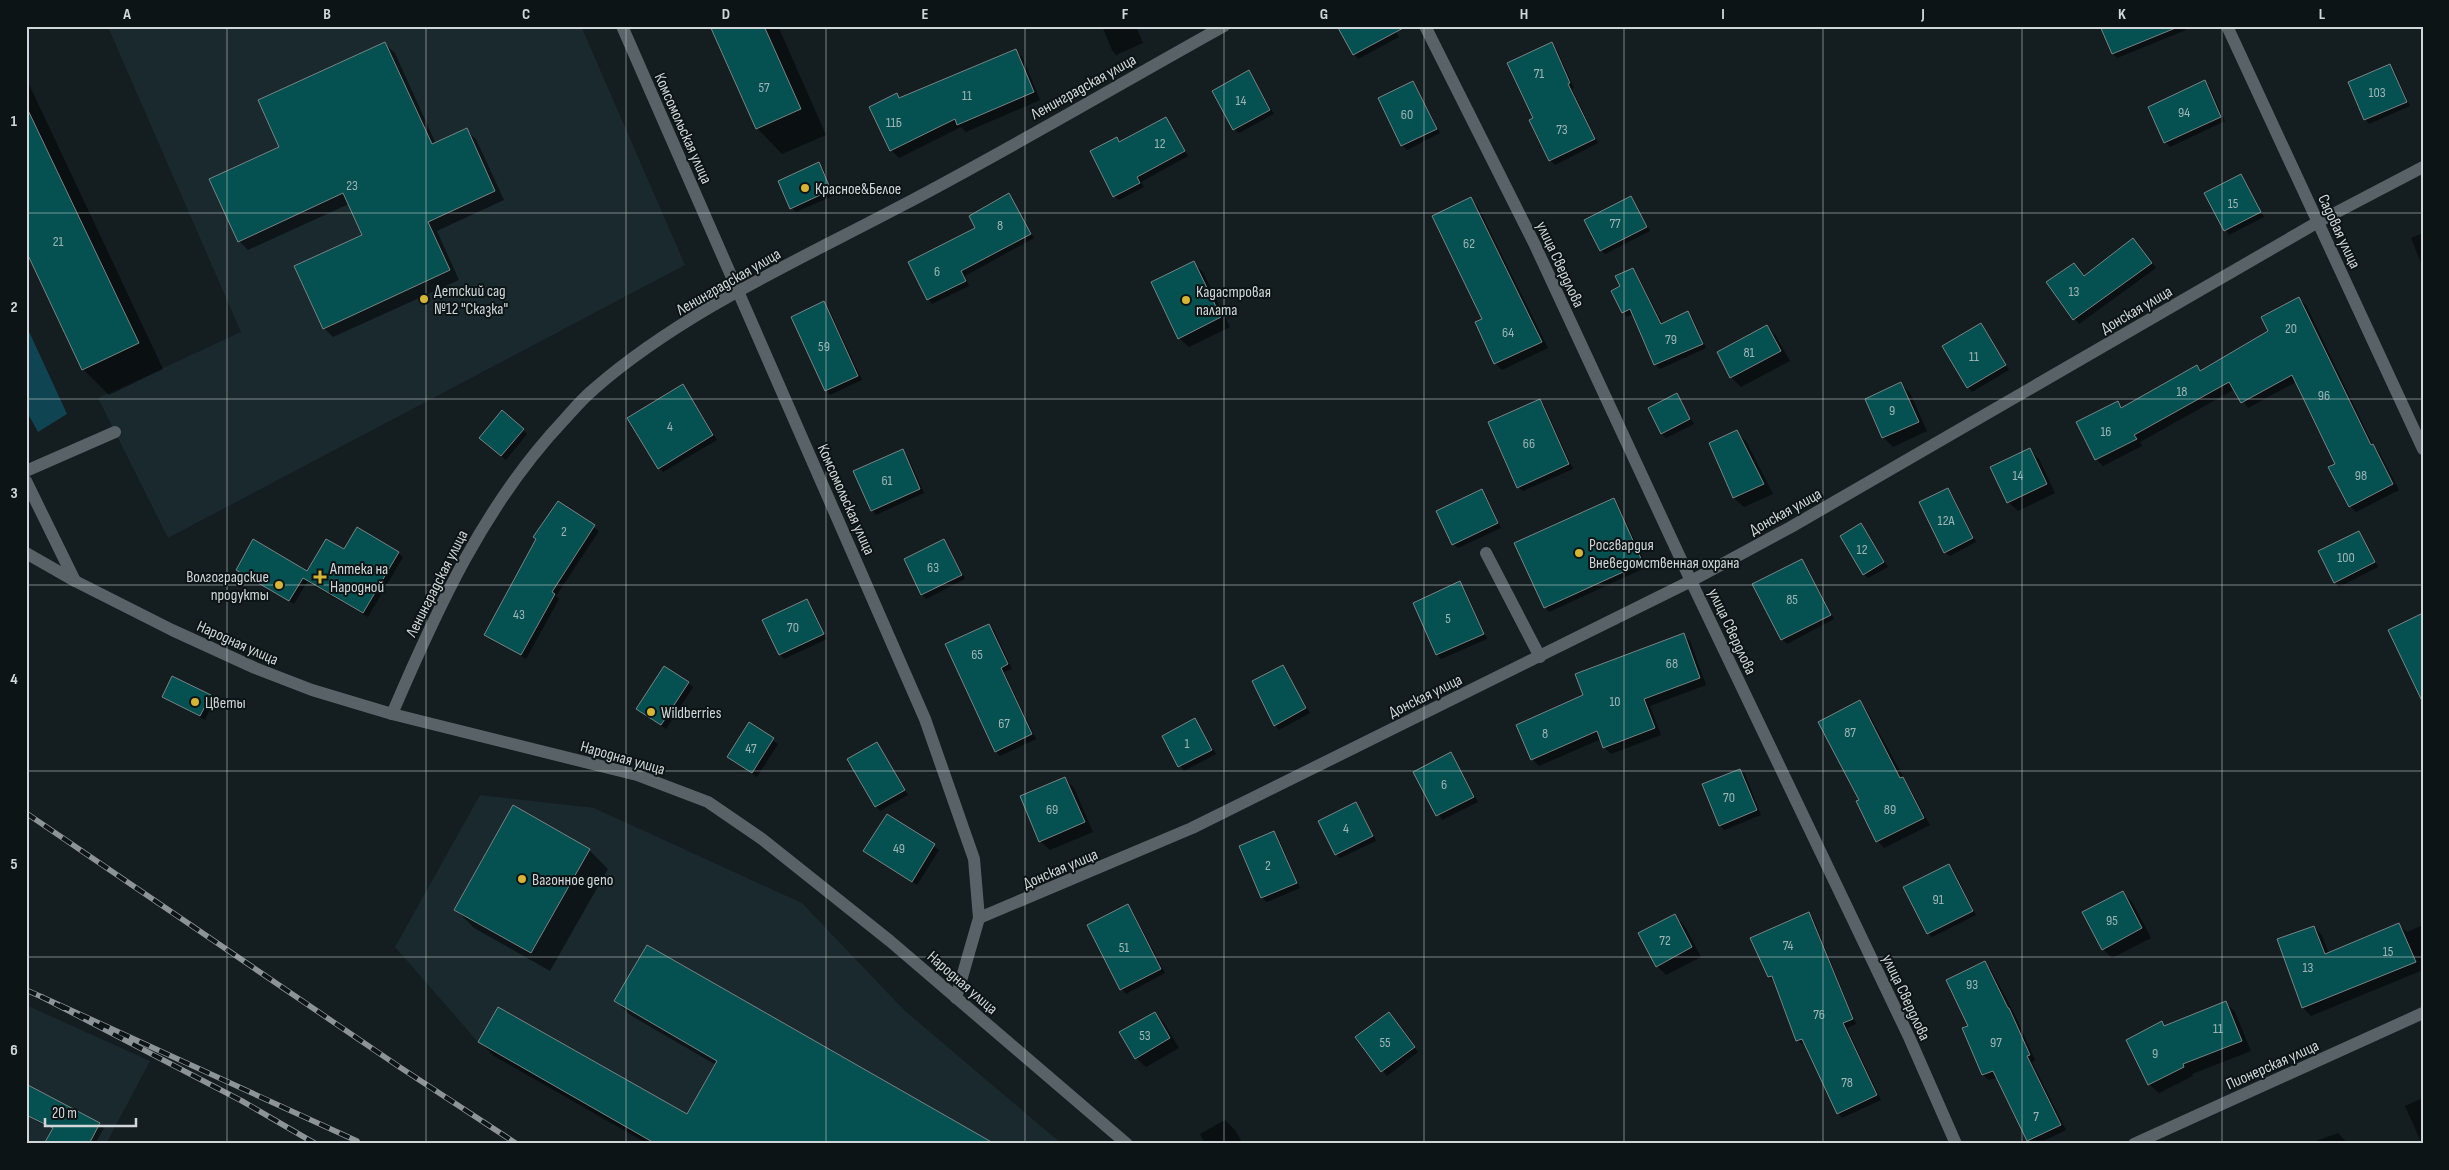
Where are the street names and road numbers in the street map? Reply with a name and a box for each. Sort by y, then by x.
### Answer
street label: Ленинградская улица [1027,51,1140,125]
street label: Комсомольская улица [650,70,716,187]
street label: Садовая улица [2313,191,2364,272]
street label: улица Свердлова [1531,218,1588,311]
street label: Ленинградская улица [672,245,784,320]
street label: Донская улица [2098,282,2176,338]
street label: Комсомольская улица [813,441,879,558]
street label: Донская улица [1746,485,1825,540]
street label: Ленинградская улица [402,527,472,641]
street label: улица Свердлова [1703,585,1760,678]
street label: Народная улица [194,617,281,670]
street label: Донская улица [1386,670,1466,722]
street label: Народная улица [578,737,667,780]
street label: Донская улица [1020,845,1101,894]
street label: Народная улица [923,947,1001,1019]
street label: улица Свердлова [1877,951,1934,1044]
street label: Пионерская улица [2223,1036,2322,1094]

